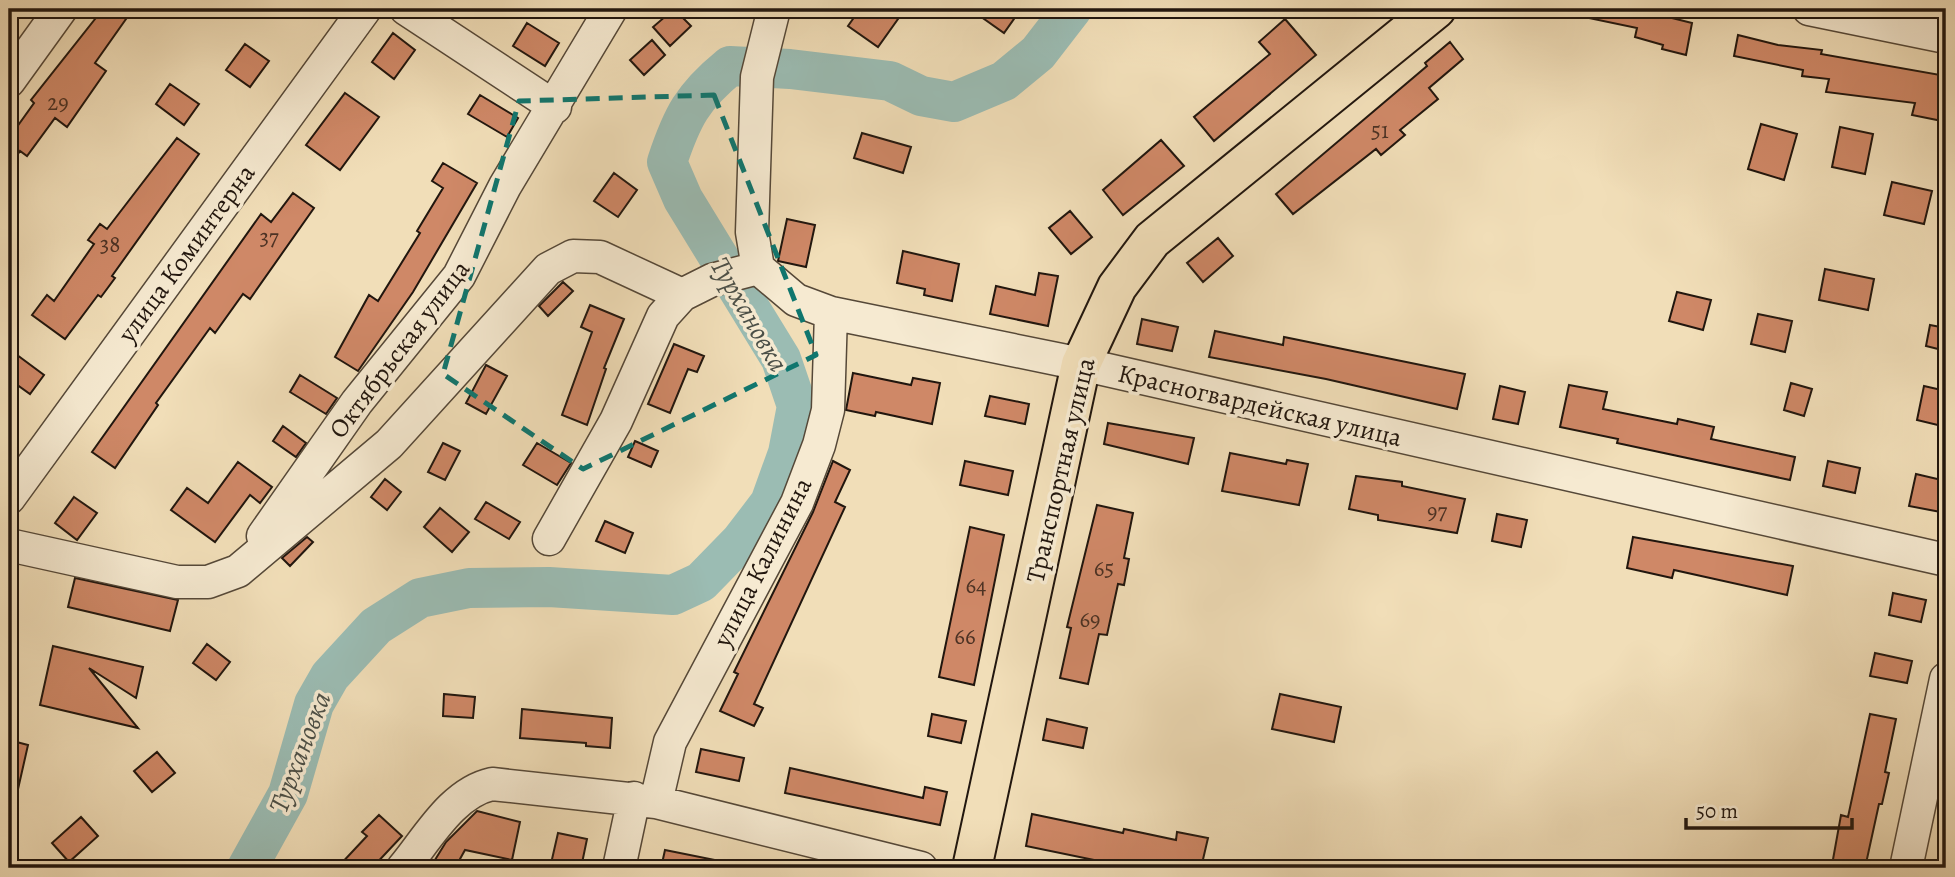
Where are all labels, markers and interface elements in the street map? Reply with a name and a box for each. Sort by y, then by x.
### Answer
house number: 29 [47,87,69,118]
house number: 51 [1371,115,1389,146]
street label: улица Коминтерна [109,157,263,350]
house number: 37 [259,222,279,253]
house number: 38 [100,229,120,260]
water label: Турхановка [701,250,797,379]
street label: Октябрьская улица [321,253,478,446]
street label: Транспортная улица [1018,354,1103,586]
street label: Красногвардейская улица [1115,356,1405,455]
street label: улица Калинина [704,472,820,654]
house number: 97 [1427,496,1447,527]
house number: 65 [1094,553,1114,584]
house number: 64 [965,570,987,601]
house number: 69 [1079,604,1101,635]
house number: 66 [954,621,976,652]
water label: Турхановка [259,686,340,818]
scale bar [1686,786,1852,830]
text: 50 m [1696,797,1738,825]

